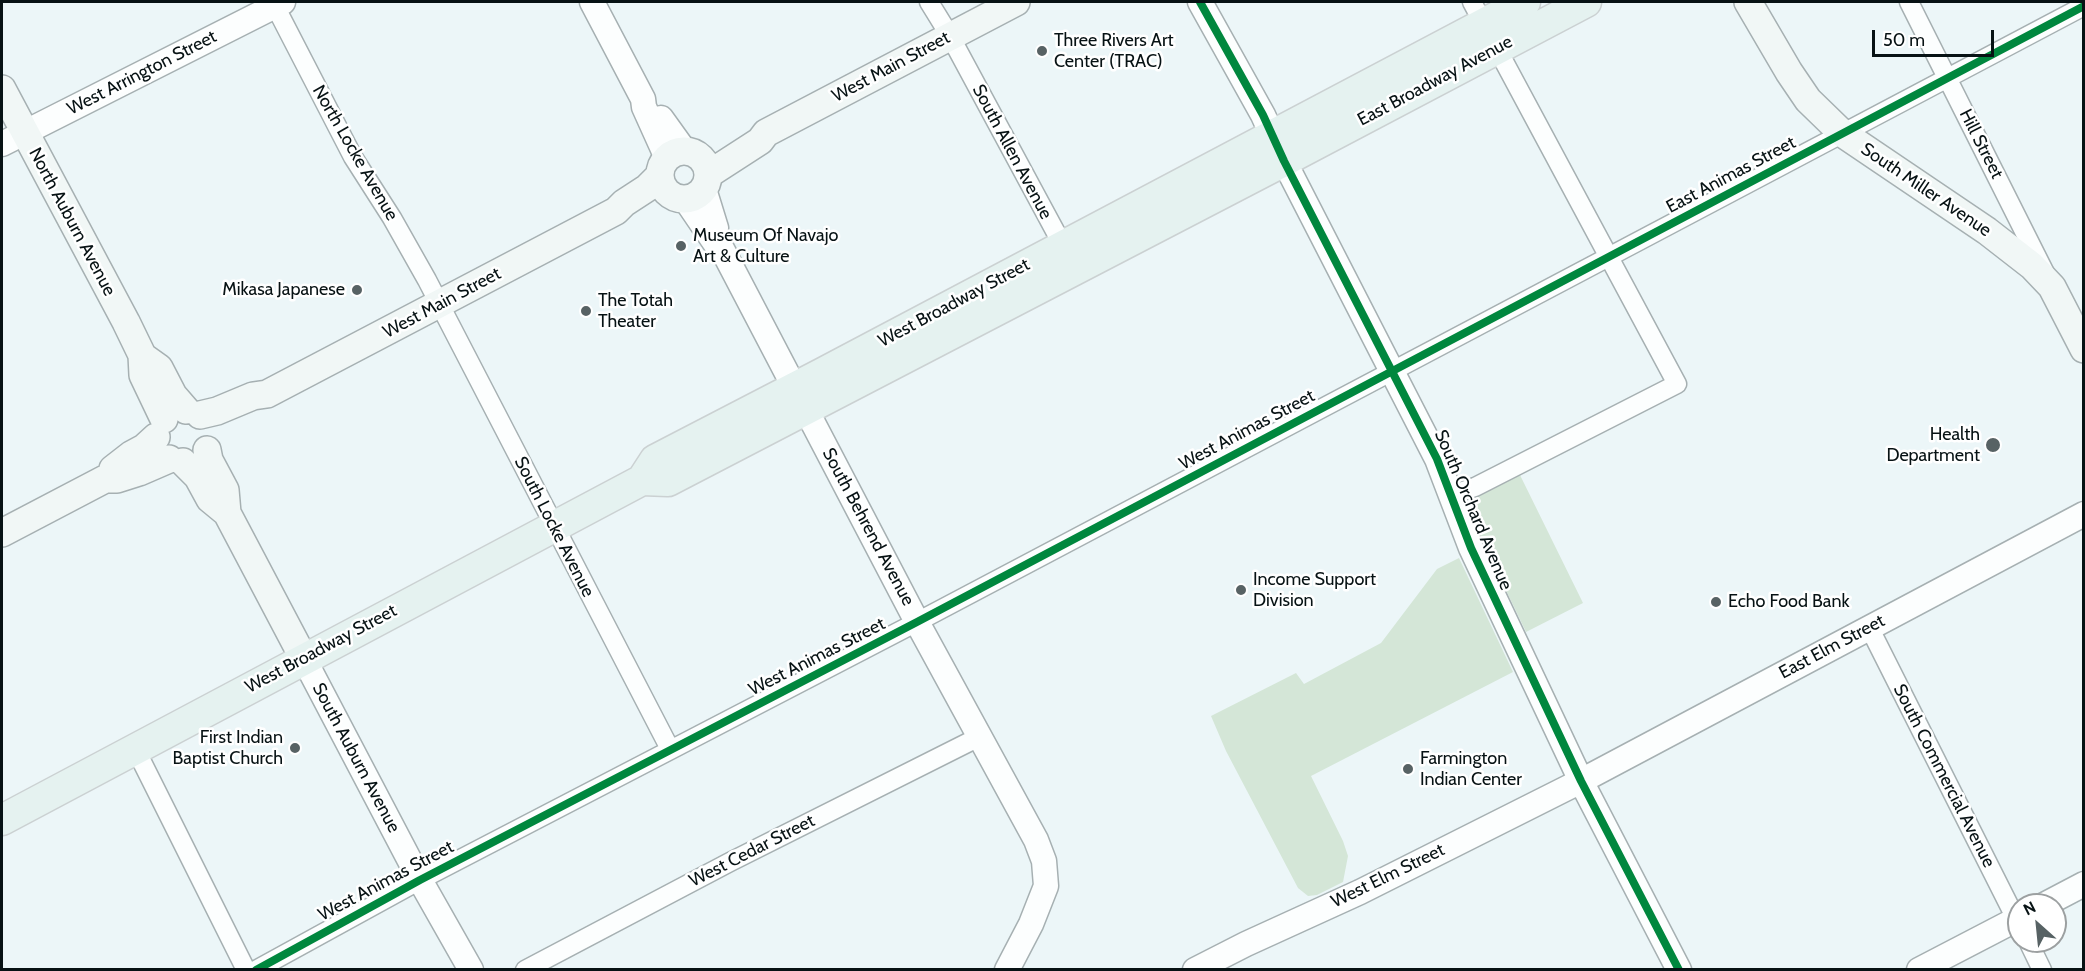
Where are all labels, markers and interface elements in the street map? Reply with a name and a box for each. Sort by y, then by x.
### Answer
scale bar [1875,18,1996,56]
street label: West Arrington Street [64,26,220,120]
street label: West Main Street [828,27,954,107]
text: 50 m [1883,29,1925,51]
place label: Three Rivers Art Center (TRAC) [1054,30,1174,72]
street label: East Broadway Avenue [1354,31,1516,131]
marker: Three Rivers Art Center (TRAC) [1035,44,1049,58]
street label: North Locke Avenue [307,81,403,225]
street label: South Allen Avenue [967,81,1057,223]
street label: Hill Street [1954,106,2008,182]
street label: East Animas Street [1663,132,1799,218]
street label: South Miller Avenue [1857,138,1995,242]
street label: North Auburn Avenue [24,144,120,300]
place label: Museum Of Navajo Art & Culture [693,225,838,268]
marker: Museum Of Navajo Art & Culture [674,239,688,253]
street label: West Broadway Street [875,254,1033,352]
street label: West Main Street [379,263,505,343]
place label: Mikasa Japanese [222,279,345,301]
marker: Mikasa Japanese [350,283,364,297]
place label: The Totah Theater [598,290,673,332]
marker: The Totah Theater [579,304,593,318]
street label: West Animas Street [1176,385,1318,475]
place label: Health Department [1886,424,1980,466]
street label: South Orchard Avenue [1429,427,1517,593]
marker: Health Department [1984,436,2002,454]
street label: South Behrend Avenue [817,445,919,609]
street label: South Locke Avenue [509,453,599,601]
place label: Income Support Division [1253,569,1376,612]
marker: Income Support Division [1234,583,1248,597]
place label: Echo Food Bank [1728,591,1850,613]
marker: Echo Food Bank [1709,595,1723,609]
street label: West Broadway Street [242,600,400,698]
street label: East Elm Street [1775,610,1889,684]
street label: West Animas Street [745,613,889,701]
street label: South Auburn Avenue [307,680,405,836]
street label: South Commercial Avenue [1888,681,2000,871]
place label: First Indian Baptist Church [173,727,283,770]
marker: First Indian Baptist Church [288,741,302,755]
place label: Farmington Indian Center [1420,748,1522,790]
marker: Farmington Indian Center [1401,762,1415,776]
street label: West Cedar Street [686,810,818,892]
street label: West Animas Street [315,836,457,926]
street label: West Elm Street [1328,839,1448,913]
north arrow [2007,893,2067,953]
text: N [2020,897,2039,919]

